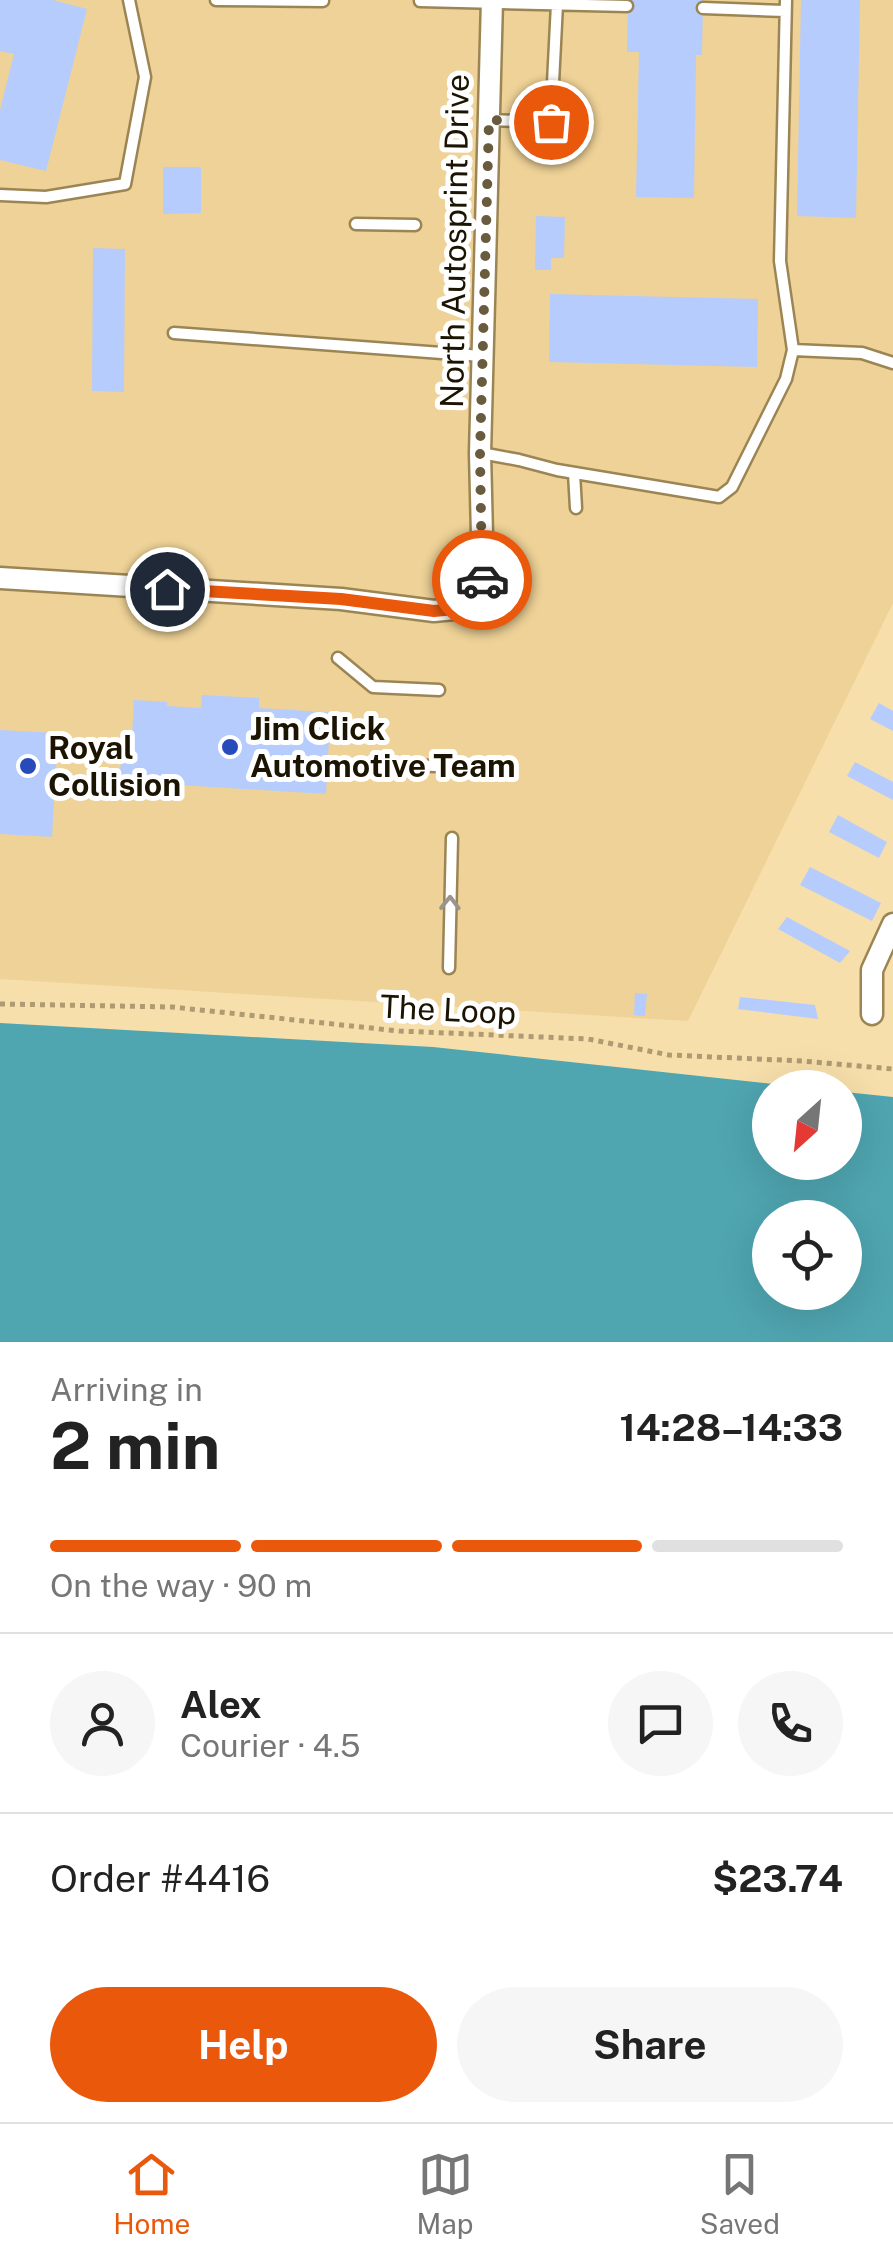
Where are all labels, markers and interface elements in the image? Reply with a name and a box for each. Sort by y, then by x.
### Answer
street label: North Autosprint Drive [433,74,476,408]
pin [509,80,594,165]
icon: bag [524,95,579,150]
courier [432,530,532,630]
pin [125,547,210,632]
icon: car [455,553,510,608]
icon: home [140,562,195,617]
place label: Jim Click Automotive Team [250,710,516,784]
place label: Royal Collision [48,729,181,803]
marker: Jim Click Automotive Team [219,736,241,758]
marker: Royal Collision [17,755,39,777]
one-way arrow [439,894,460,910]
street label: The Loop [379,987,517,1032]
north arrow [752,1070,862,1180]
map controls [752,1070,862,1310]
button: locate [752,1200,862,1310]
text: Arriving in [50,1371,203,1408]
text: 14:28–14:33 [619,1405,843,1450]
text: 2 min [50,1407,220,1484]
text: On the way · 90 m [50,1567,312,1604]
button: person [50,1671,155,1776]
button: chat [608,1671,713,1776]
button: phone [738,1671,843,1776]
text: Alex [180,1682,262,1727]
text: Courier · 4.5 [180,1727,360,1764]
text: Order #4416 [50,1856,270,1901]
text: $23.74 [712,1856,843,1901]
button: Help [50,1987,437,2102]
button: Share [457,1987,843,2102]
tab: Home [113,2147,190,2240]
tab: Map [417,2147,473,2240]
tab: Saved [700,2147,780,2240]

